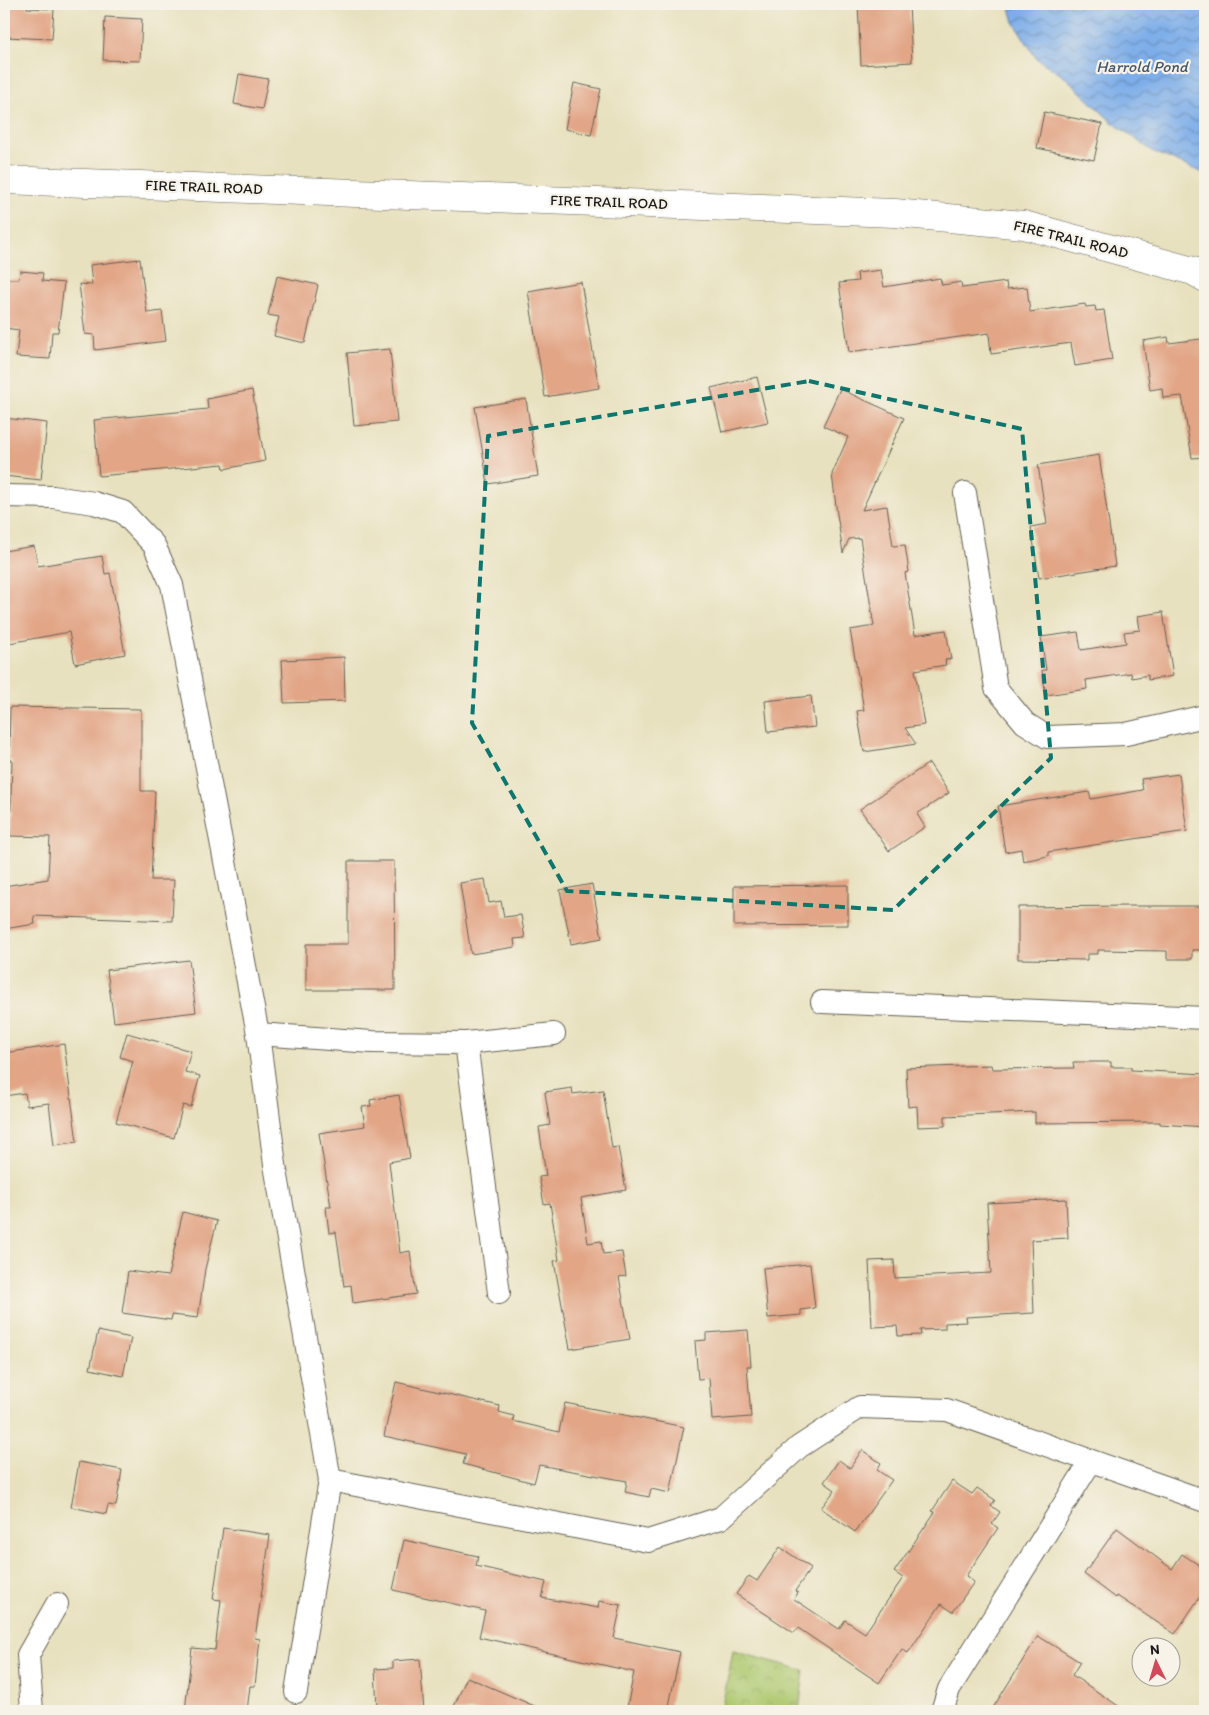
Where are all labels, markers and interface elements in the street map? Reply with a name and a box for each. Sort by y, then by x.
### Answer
water label: Harrold Pond [1096,57,1189,76]
street label: FIRE TRAIL ROAD [145,176,263,198]
street label: FIRE TRAIL ROAD [550,191,668,213]
street label: FIRE TRAIL ROAD [1012,216,1130,262]
north arrow [1132,1638,1182,1688]
text: N [1149,1641,1160,1658]

